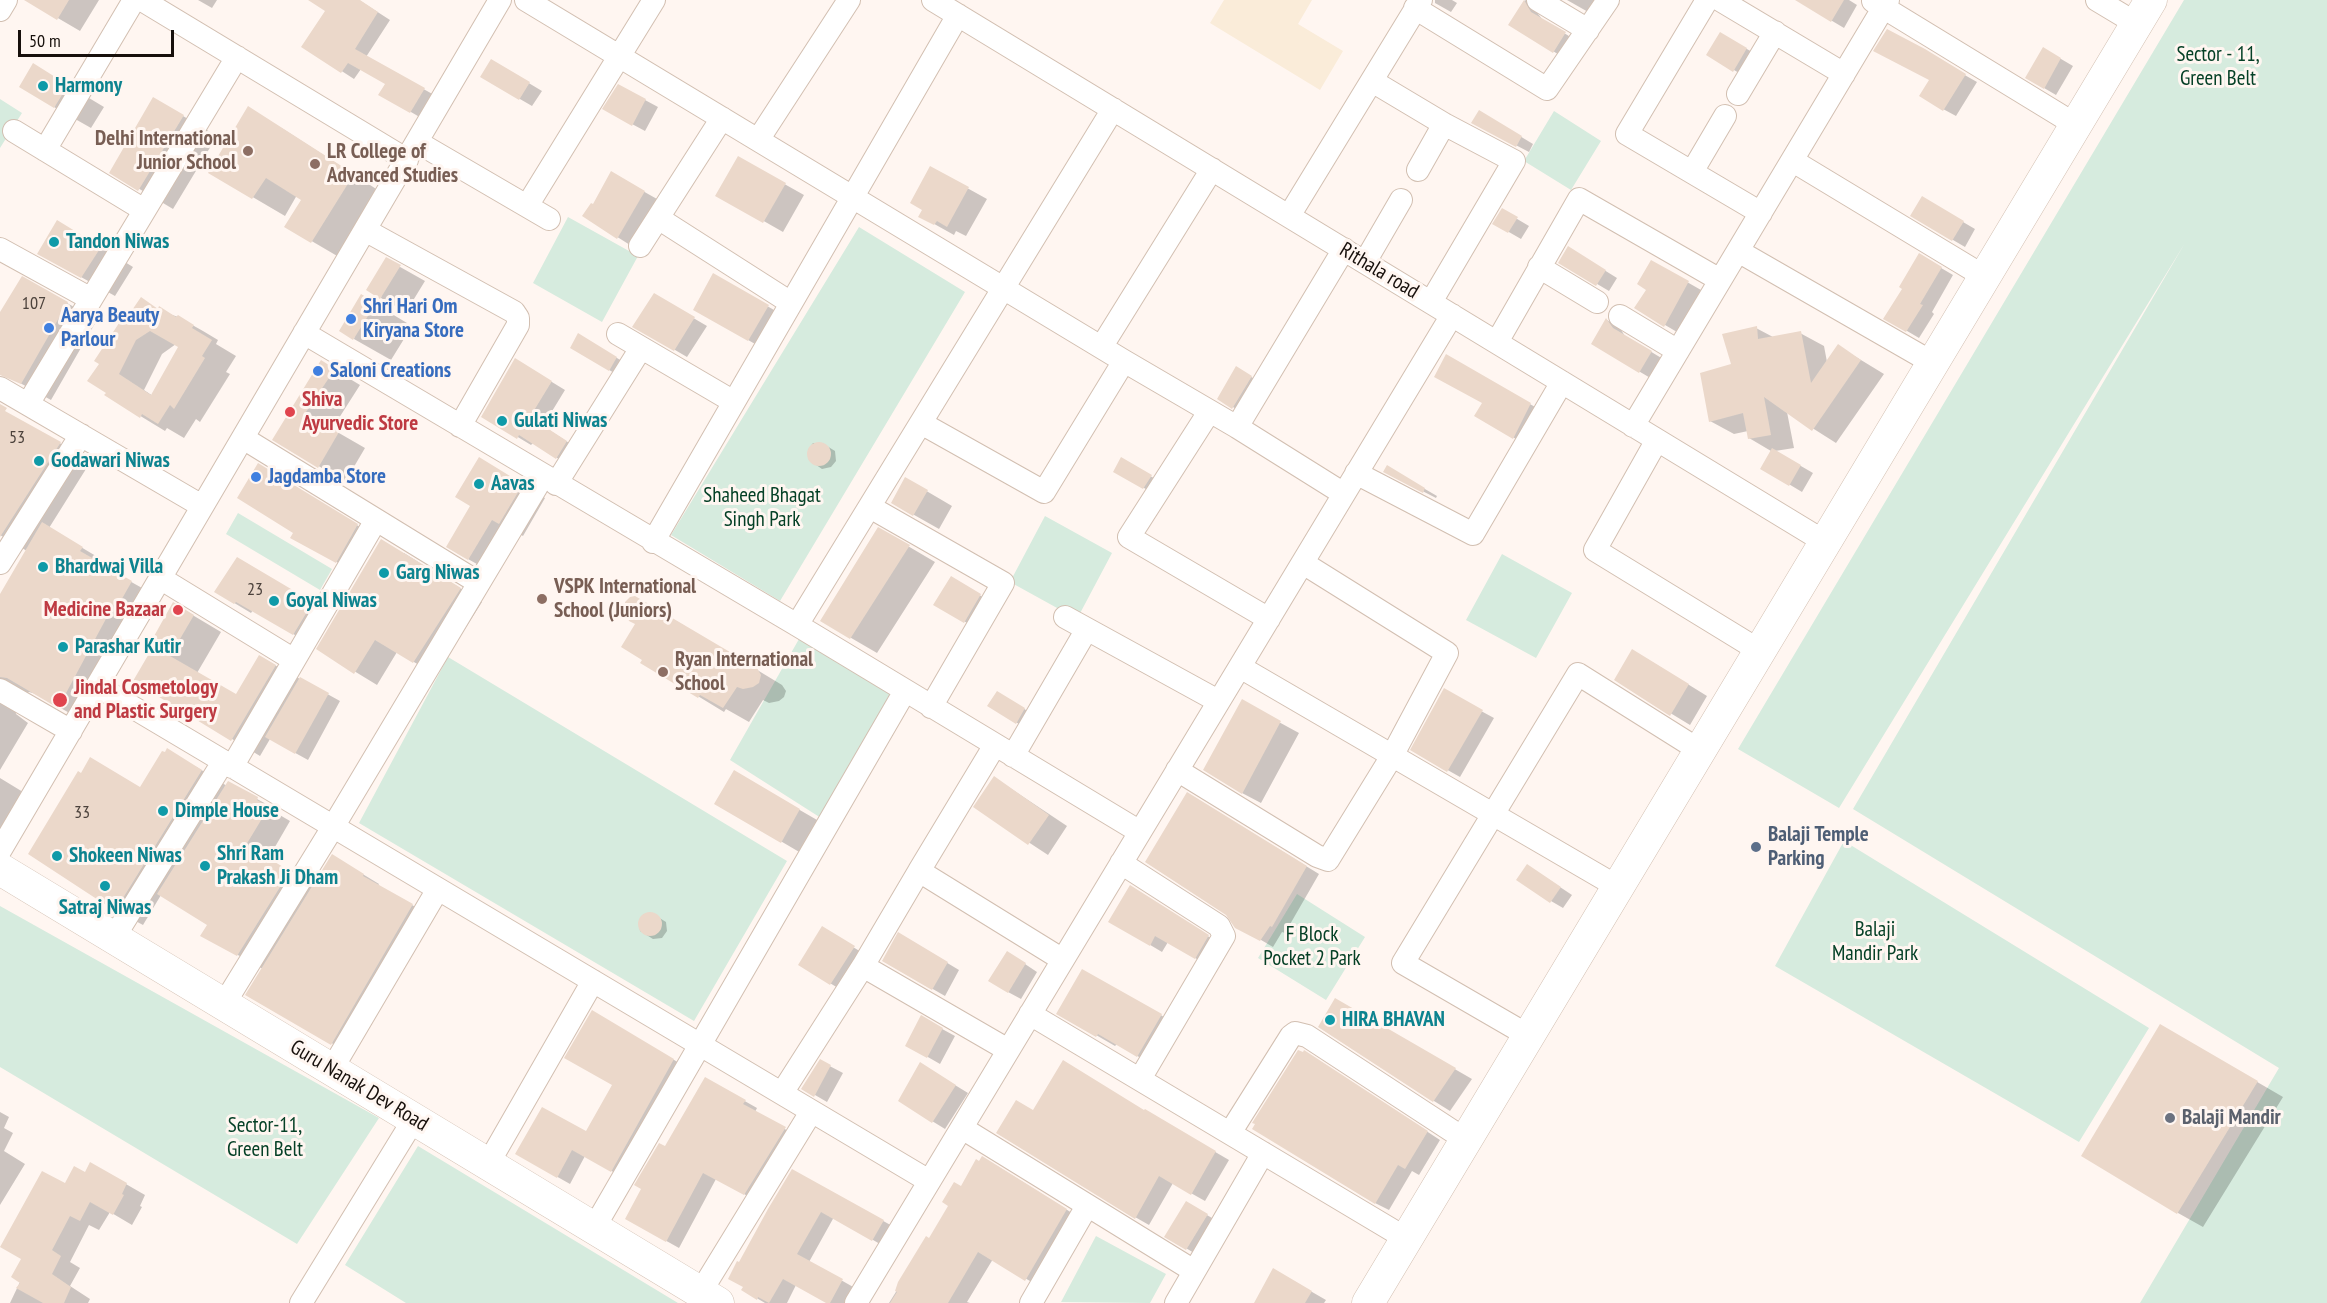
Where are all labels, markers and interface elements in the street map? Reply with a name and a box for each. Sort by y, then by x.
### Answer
scale bar [21,18,177,56]
text: 50 m [29,29,61,52]
park label: Sector - 11, Green Belt [2176,42,2260,92]
place label: Harmony [55,73,122,99]
marker: Harmony [36,79,50,93]
place label: Delhi International Junior School [95,126,236,176]
place label: LR College of Advanced Studies [327,139,458,189]
marker: Delhi International Junior School [241,144,255,158]
marker: LR College of Advanced Studies [308,157,322,171]
place label: Tandon Niwas [66,229,169,255]
marker: Tandon Niwas [47,235,61,249]
street label: Rithala road [1335,238,1423,304]
house number: 107 [22,293,46,315]
place label: Shri Hari Om Kiryana Store [363,294,464,344]
place label: Aarya Beauty Parlour [61,303,159,353]
marker: Shri Hari Om Kiryana Store [344,312,358,326]
marker: Aarya Beauty Parlour [42,321,56,335]
place label: Saloni Creations [330,358,451,384]
marker: Saloni Creations [311,364,325,378]
place label: Shiva Ayurvedic Store [302,387,418,437]
marker: Shiva Ayurvedic Store [283,405,297,419]
place label: Gulati Niwas [514,408,607,434]
marker: Gulati Niwas [495,414,509,428]
house number: 53 [9,427,25,449]
place label: Godawari Niwas [51,448,170,474]
marker: Godawari Niwas [32,454,46,468]
place label: Jagdamba Store [268,464,386,490]
marker: Jagdamba Store [249,470,263,484]
place label: Aavas [491,471,535,497]
marker: Aavas [472,477,486,491]
park label: Shaheed Bhagat Singh Park [703,483,821,533]
place label: Bhardwaj Villa [55,554,163,580]
marker: Bhardwaj Villa [36,560,50,574]
place label: Garg Niwas [396,560,480,586]
marker: Garg Niwas [377,566,391,580]
place label: VSPK International School (Juniors) [554,574,696,624]
house number: 23 [247,579,263,601]
place label: Goyal Niwas [286,588,377,614]
marker: VSPK International School (Juniors) [535,592,549,606]
marker: Goyal Niwas [267,594,281,608]
place label: Medicine Bazaar [44,597,166,623]
marker: Medicine Bazaar [171,603,185,617]
place label: Parashar Kutir [75,634,181,660]
marker: Parashar Kutir [56,640,70,654]
place label: Ryan International School [675,647,813,697]
marker: Ryan International School [656,665,670,679]
place label: Jindal Cosmetology and Plastic Surgery [74,675,218,725]
marker: Jindal Cosmetology and Plastic Surgery [51,691,69,709]
place label: Dimple House [175,798,279,824]
house number: 33 [74,802,90,824]
marker: Dimple House [156,804,170,818]
place label: Balaji Temple Parking [1768,822,1869,872]
marker: Balaji Temple Parking [1749,840,1763,854]
place label: Shri Ram Prakash Ji Dham [217,841,338,891]
place label: Shokeen Niwas [69,843,182,869]
marker: Shokeen Niwas [50,849,64,863]
marker: Shri Ram Prakash Ji Dham [198,859,212,873]
marker: Satraj Niwas [98,879,112,893]
place label: Satraj Niwas [59,895,151,921]
park label: Balaji Mandir Park [1832,917,1918,967]
park label: F Block Pocket 2 Park [1263,922,1361,972]
place label: HIRA BHAVAN [1342,1007,1445,1033]
marker: HIRA BHAVAN [1323,1013,1337,1027]
street label: Guru Nanak Dev Road [285,1035,433,1137]
place label: Balaji Mandir [2182,1105,2281,1131]
marker: Balaji Mandir [2163,1111,2177,1125]
park label: Sector-11, Green Belt [227,1113,303,1163]

